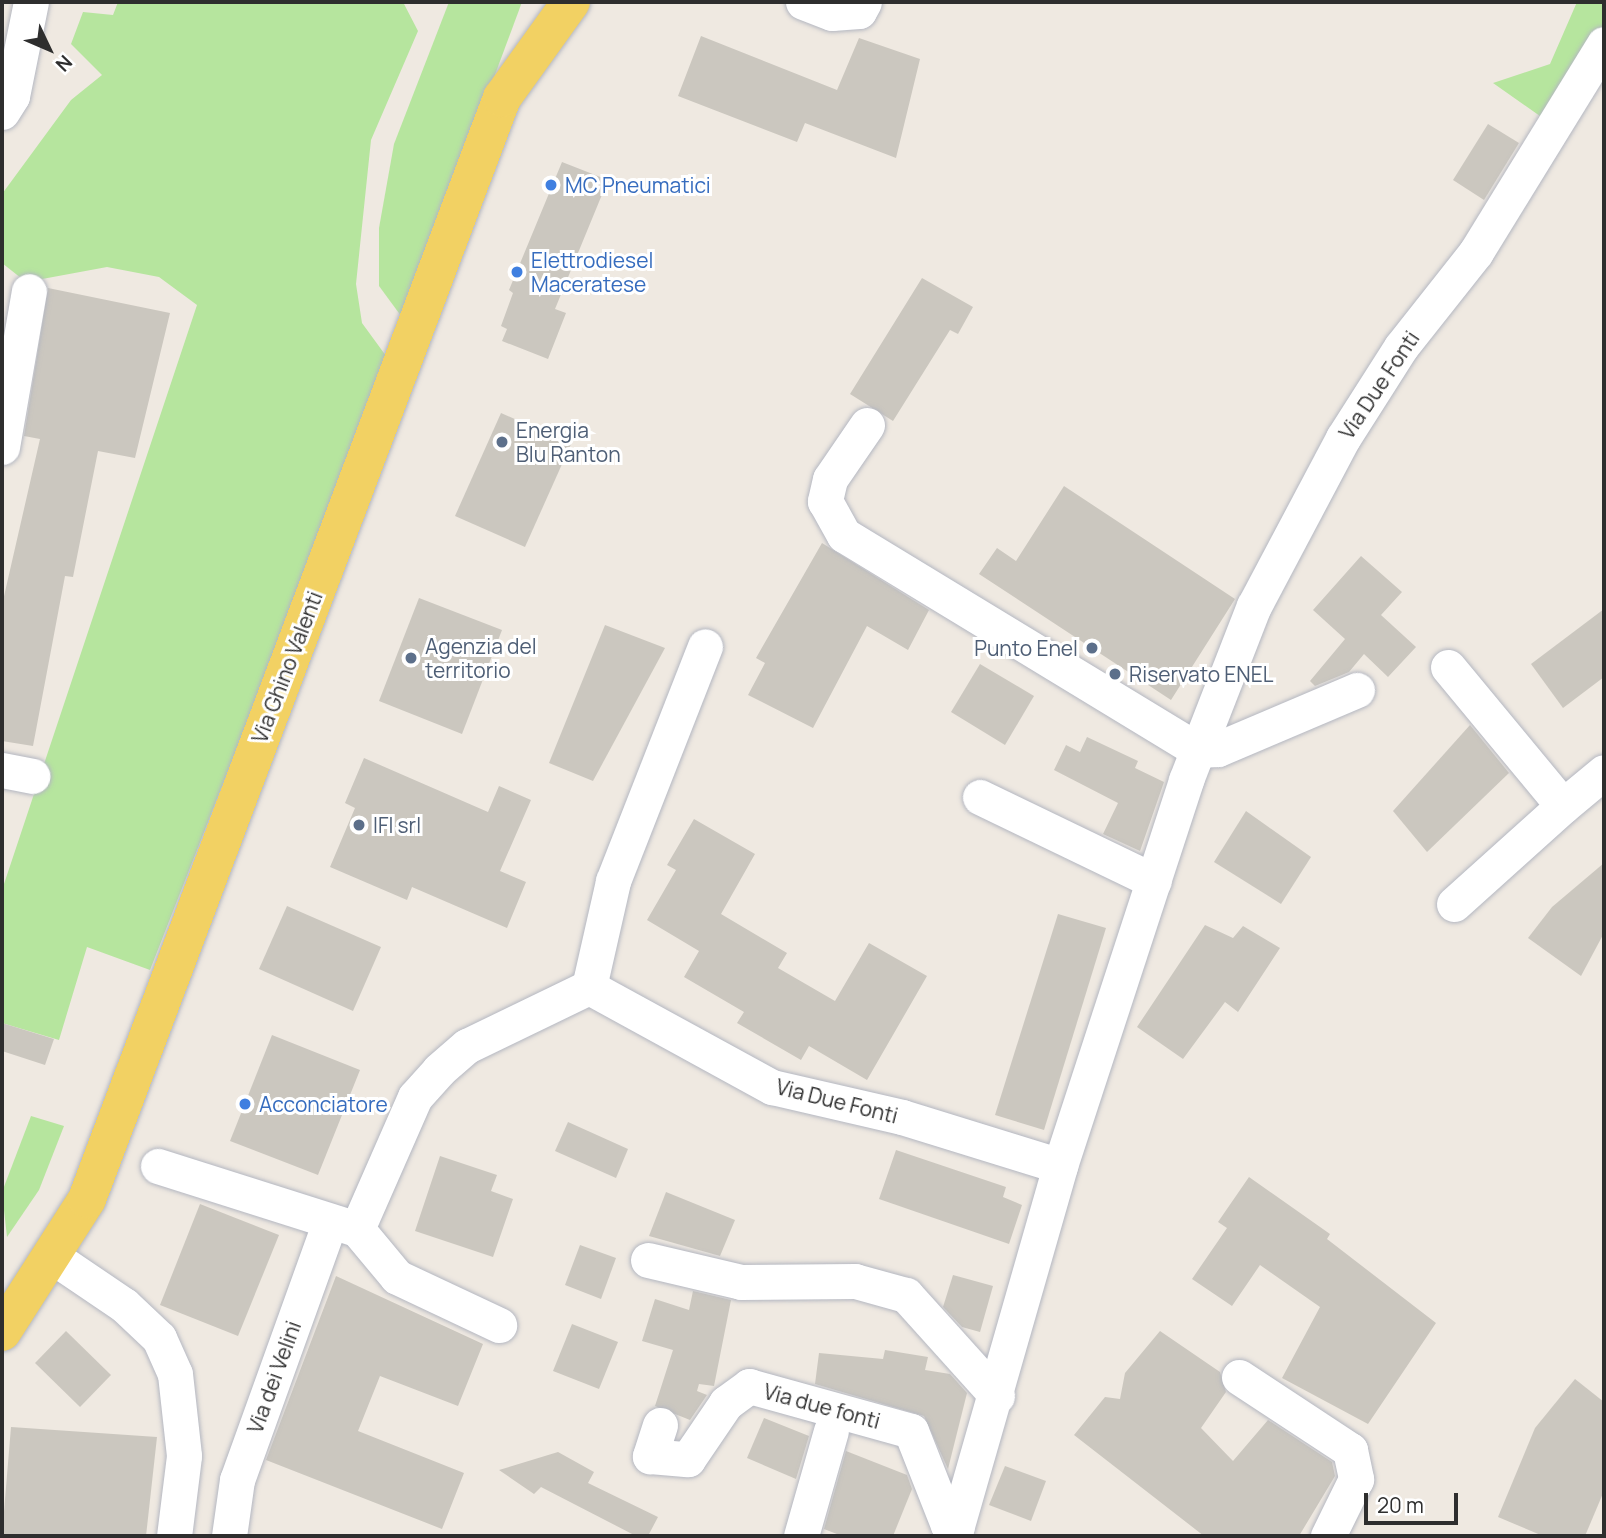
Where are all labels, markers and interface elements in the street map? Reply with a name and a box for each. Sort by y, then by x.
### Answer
north arrow [14,14,84,84]
text: N [50,50,78,78]
place label: MC Pneumatici [565,172,711,198]
marker: MC Pneumatici [543,177,559,193]
place label: Elettrodiesel Maceratese [531,247,653,297]
marker: Elettrodiesel Maceratese [509,264,525,280]
street label: Via Due Fonti [1334,326,1424,444]
place label: Energia Blu Ranton [516,417,621,467]
marker: Energia Blu Ranton [494,434,510,450]
street label: Via Ghino Valenti [247,588,327,746]
place label: Agenzia del territorio [425,633,537,683]
place label: Punto Enel [974,635,1078,661]
marker: Punto Enel [1084,640,1100,656]
marker: Agenzia del territorio [403,650,419,666]
place label: Riservato ENEL [1129,661,1273,687]
marker: Riservato ENEL [1107,666,1123,682]
place label: IFI srl [373,812,421,838]
marker: IFI srl [351,817,367,833]
street label: Via Due Fonti [774,1074,900,1128]
place label: Acconciatore [259,1091,388,1117]
marker: Acconciatore [237,1096,253,1112]
street label: Via dei Velini [242,1317,306,1437]
street label: Via due fonti [761,1378,883,1434]
scale bar [1368,1478,1462,1522]
text: 20 m [1377,1491,1424,1519]

